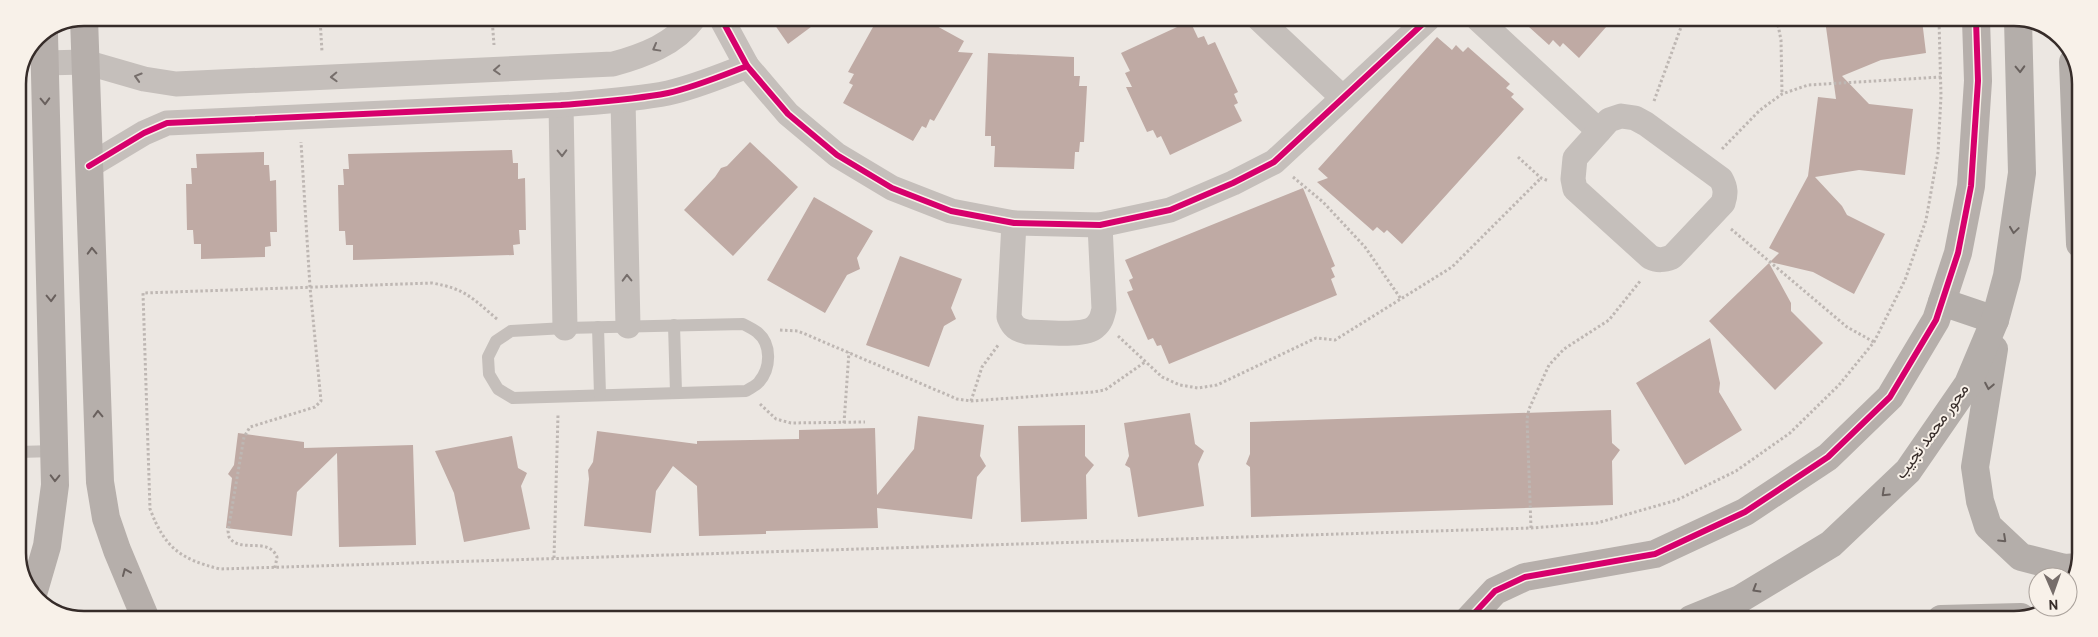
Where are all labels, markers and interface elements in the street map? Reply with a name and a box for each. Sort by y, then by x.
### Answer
one-way arrow [652,42,661,52]
one-way arrow [492,65,500,75]
one-way arrow [2014,65,2025,73]
one-way arrow [330,71,338,82]
one-way arrow [134,73,142,83]
one-way arrow [40,97,51,105]
one-way arrow [557,150,567,158]
one-way arrow [2009,227,2020,235]
one-way arrow [87,247,97,255]
one-way arrow [622,273,632,281]
one-way arrow [46,294,56,302]
street label: محور محمد نجيب [1892,380,1974,484]
one-way arrow [1984,381,1994,390]
one-way arrow [93,409,103,417]
one-way arrow [50,474,60,482]
one-way arrow [1882,487,1891,496]
one-way arrow [1997,533,2006,542]
north arrow [2028,567,2078,617]
one-way arrow [122,568,133,577]
one-way arrow [1752,583,1761,593]
text: N [2048,595,2059,612]

